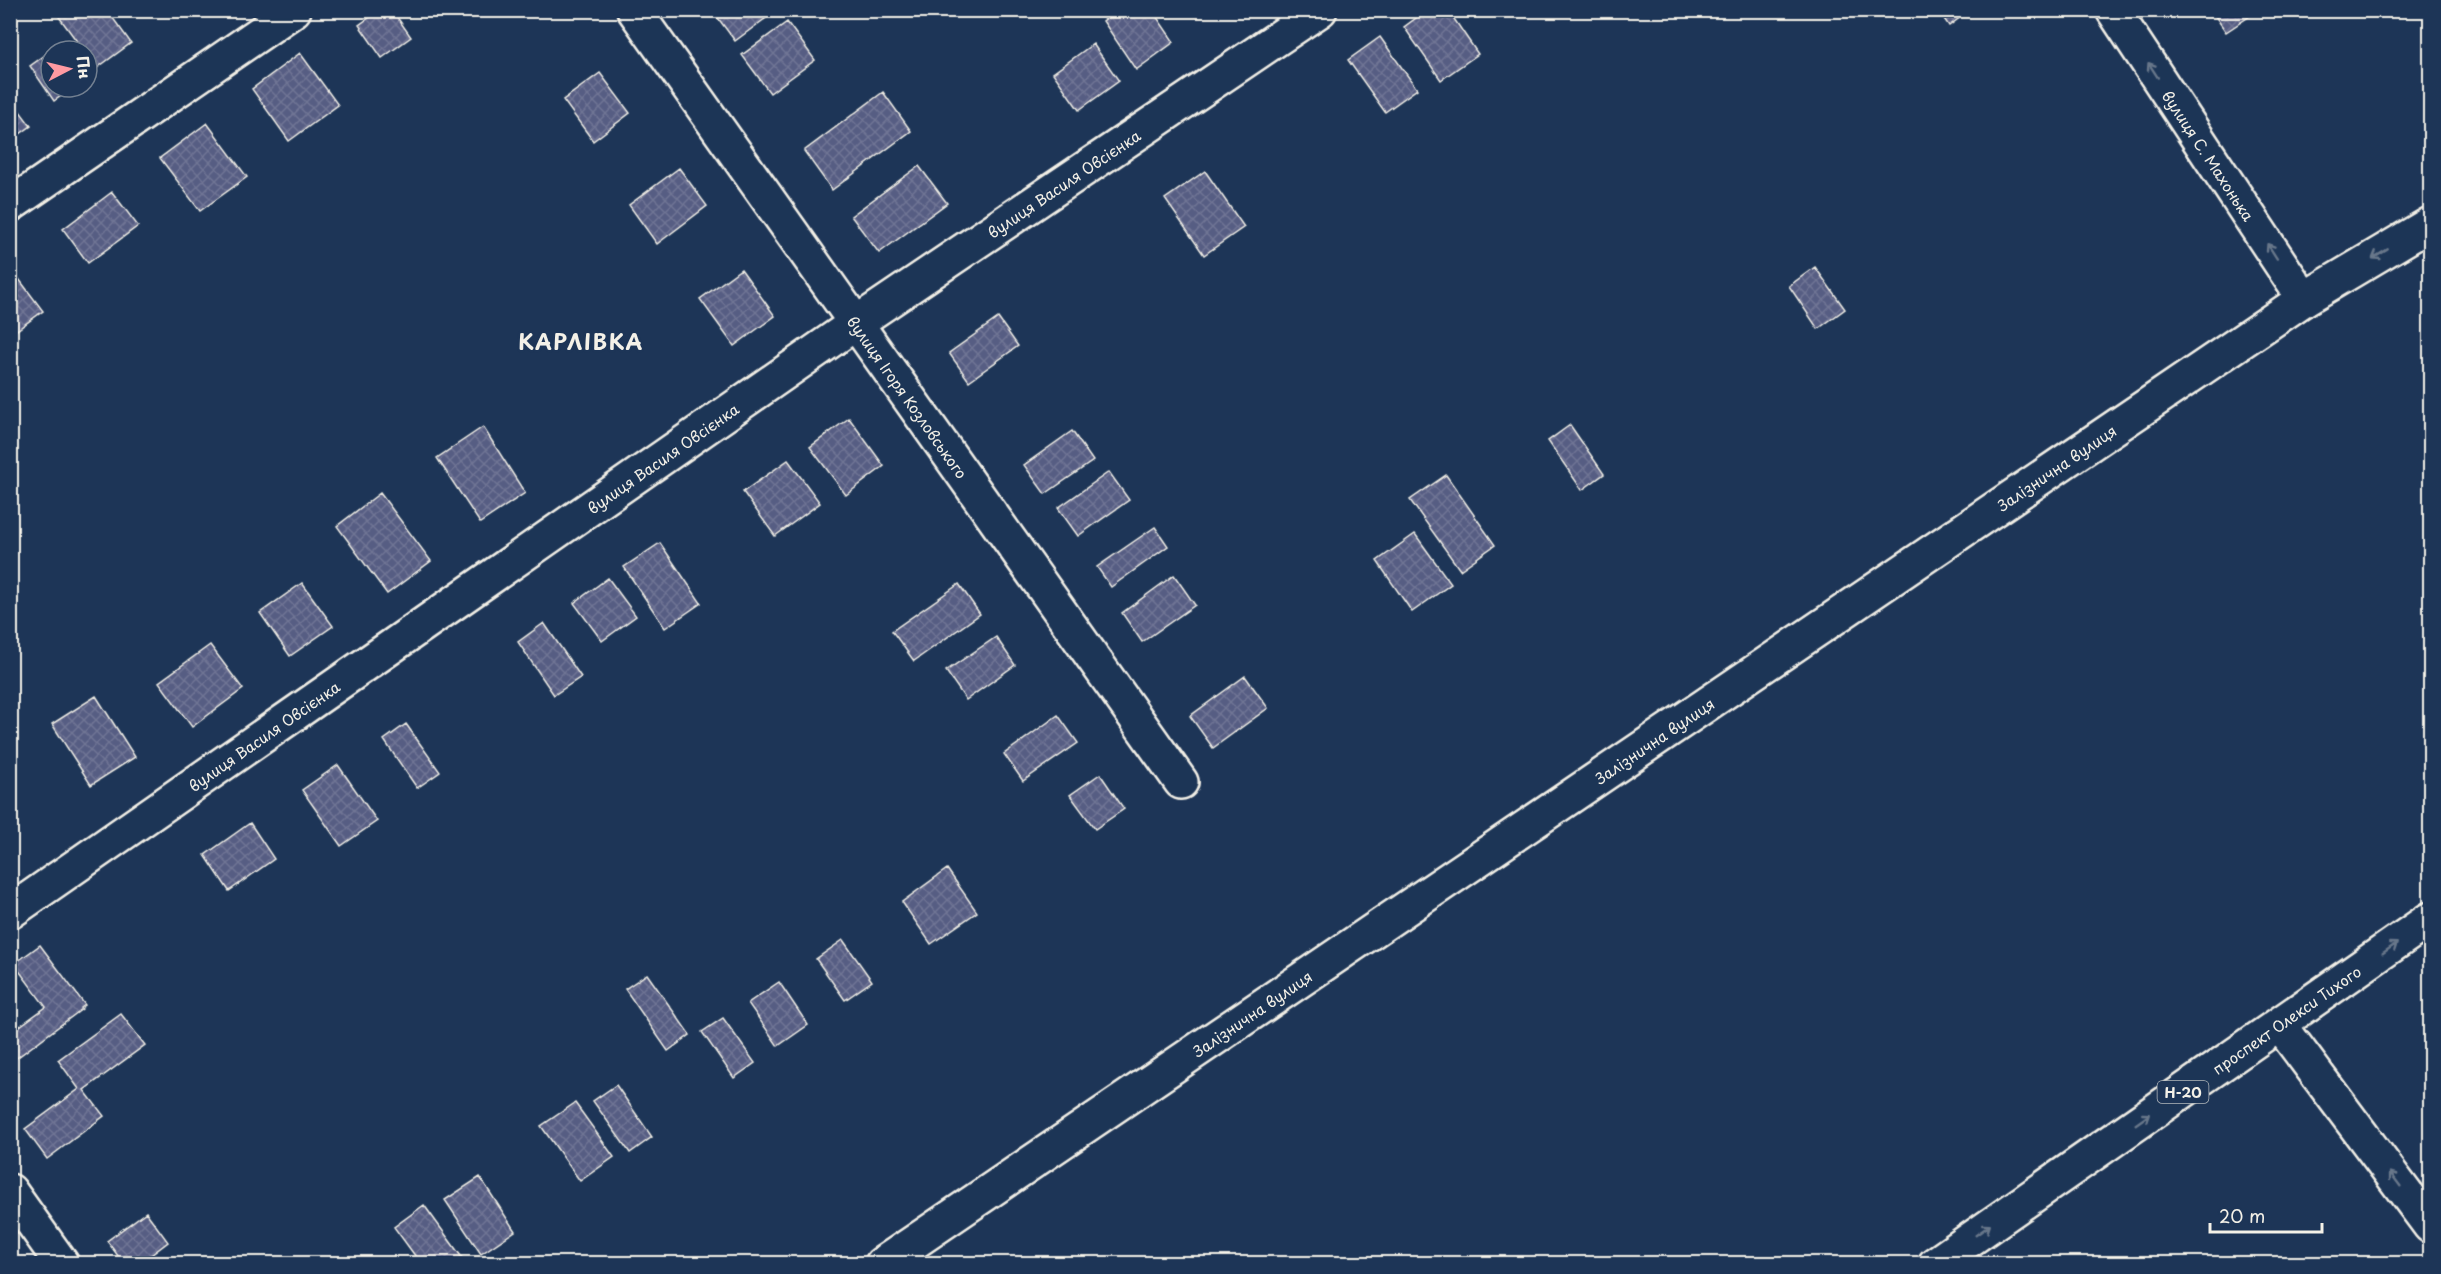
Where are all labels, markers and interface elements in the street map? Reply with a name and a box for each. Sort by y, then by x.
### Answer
north arrow [39,39,99,99]
text: Пн [72,54,98,80]
one-way arrow [2146,62,2159,79]
street label: вулиця С. Махонька [2157,85,2261,226]
street label: вулиця Василя Овсієнка [982,123,1145,243]
one-way arrow [2265,242,2278,259]
one-way arrow [2372,248,2389,260]
street label: вулиця Ігоря Козловського [842,311,974,483]
district label: КАРЛІВКА [518,325,644,357]
street label: вулиця Василя Овсієнка [582,396,743,519]
street label: Залізнична вулиця [1991,418,2121,517]
street label: вулиця Василя Овсієнка [183,674,345,796]
street label: Залізнична вулиця [1589,691,1718,789]
one-way arrow [2381,942,2397,954]
street label: проспект Олекси Тихого [2207,959,2365,1079]
street label: Залізнична вулиця [1187,964,1316,1062]
road number: Н-20 [2158,1081,2208,1103]
one-way arrow [2135,1113,2151,1125]
one-way arrow [2389,1172,2402,1188]
scale bar [2210,1196,2322,1234]
text: 20 m [2219,1202,2265,1229]
one-way arrow [1974,1224,1991,1236]

